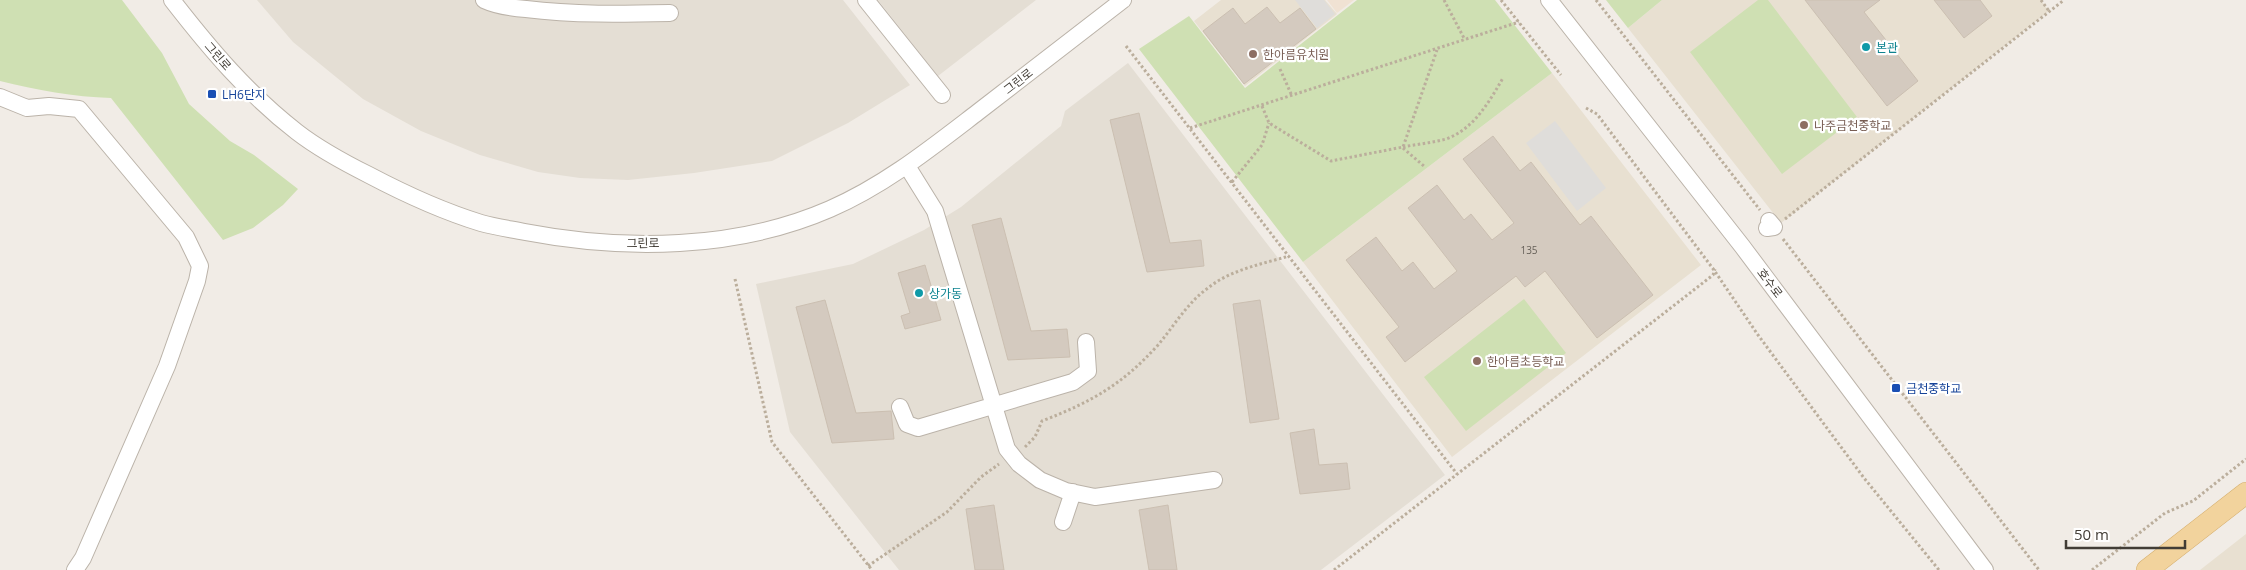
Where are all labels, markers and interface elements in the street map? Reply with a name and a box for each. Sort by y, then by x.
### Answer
street label: 그린로 [201,38,235,74]
place label: 본관 [1876,39,1898,56]
marker: 본관 [1860,41,1872,53]
place label: 한아름유치원 [1263,46,1329,63]
marker: 한아름유치원 [1247,48,1259,60]
street label: 그린로 [1000,64,1036,98]
place label: LH6단지 [222,86,266,103]
marker: LH6단지 [206,88,218,100]
place label: 나주금천중학교 [1814,117,1891,134]
marker: 나주금천중학교 [1798,119,1810,131]
street label: 그린로 [626,234,660,252]
house number: 135 [1520,243,1538,257]
street label: 호수로 [1753,265,1787,301]
place label: 상가동 [929,285,962,302]
marker: 상가동 [913,287,925,299]
place label: 한아름초등학교 [1487,353,1564,370]
marker: 한아름초등학교 [1471,355,1483,367]
place label: 금천중학교 [1906,380,1961,397]
marker: 금천중학교 [1890,382,1902,394]
scale bar [2066,518,2185,550]
text: 50 m [2074,524,2109,544]

